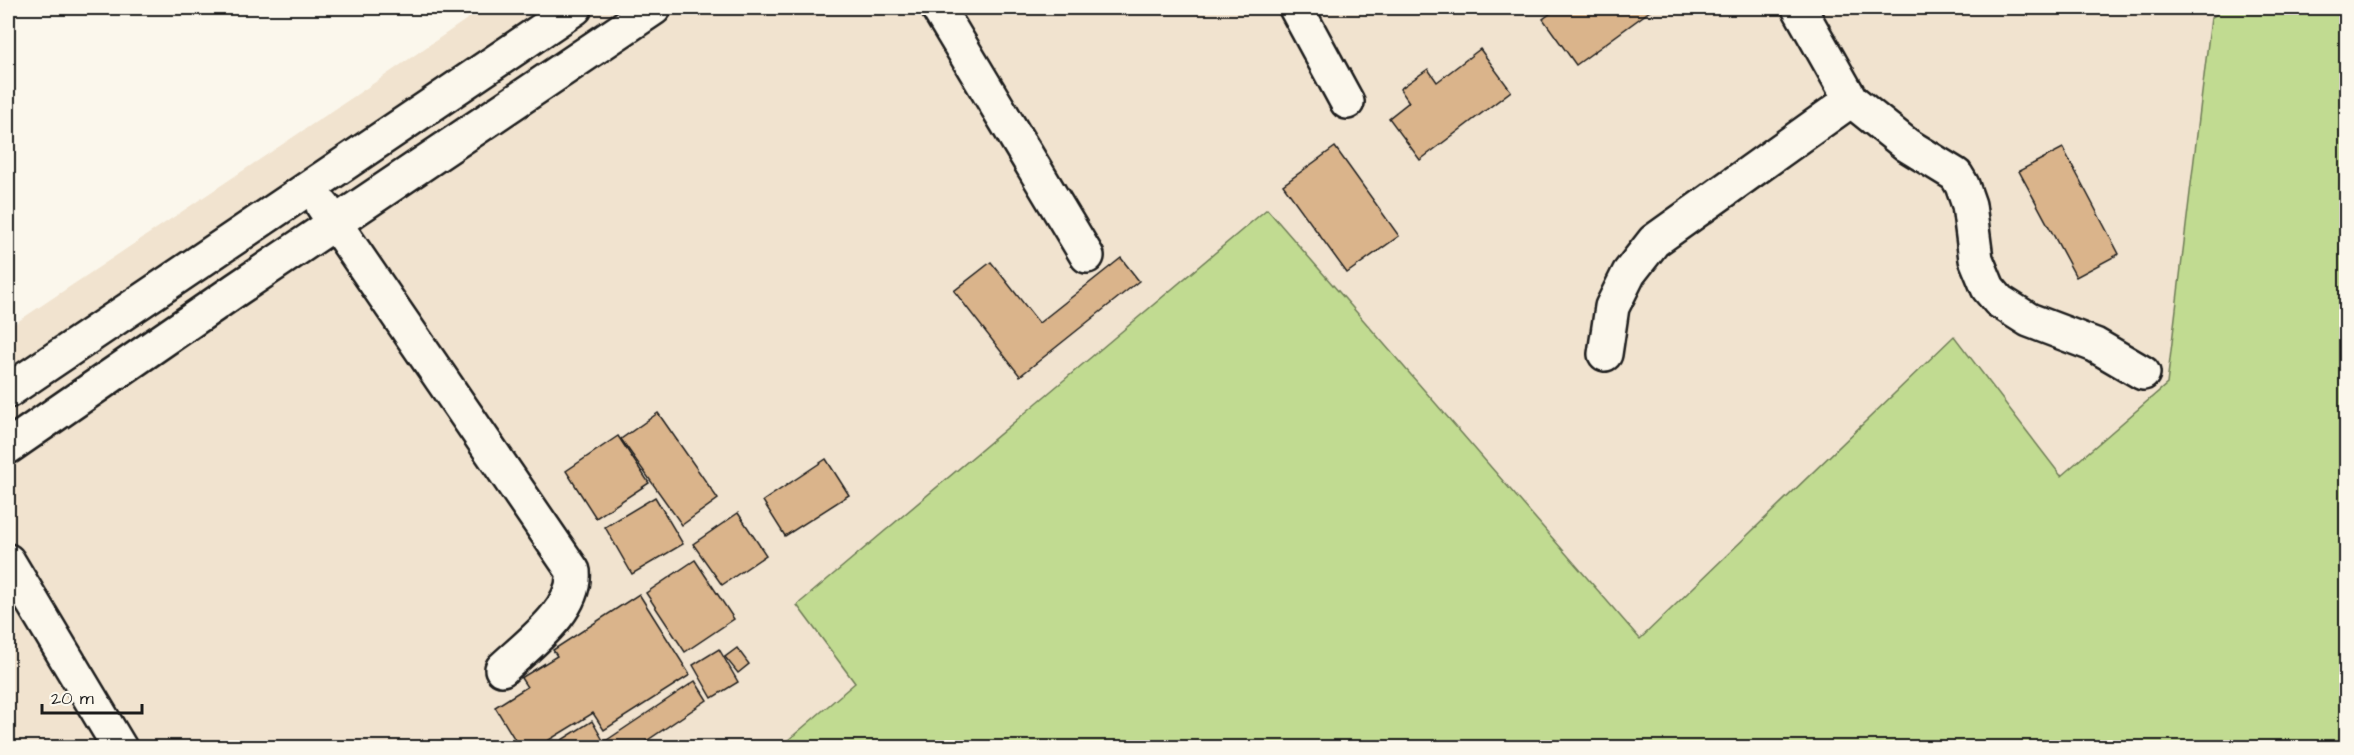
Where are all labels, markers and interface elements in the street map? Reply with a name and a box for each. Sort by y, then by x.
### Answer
scale bar [42,677,142,715]
text: 20 m [51,686,94,711]

